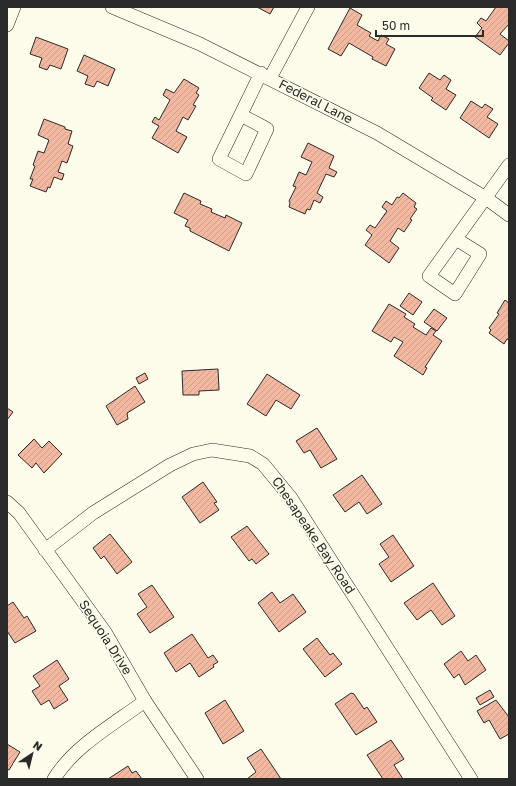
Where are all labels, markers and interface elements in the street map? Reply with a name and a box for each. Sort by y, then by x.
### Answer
scale bar [376,12,483,38]
text: 50 m [382,18,410,33]
street label: Federal Lane [276,76,356,126]
street label: Chesapeake Bay Road [269,474,359,596]
street label: Sequoia Drive [76,597,136,677]
north arrow [12,734,52,774]
text: N [31,738,45,753]

